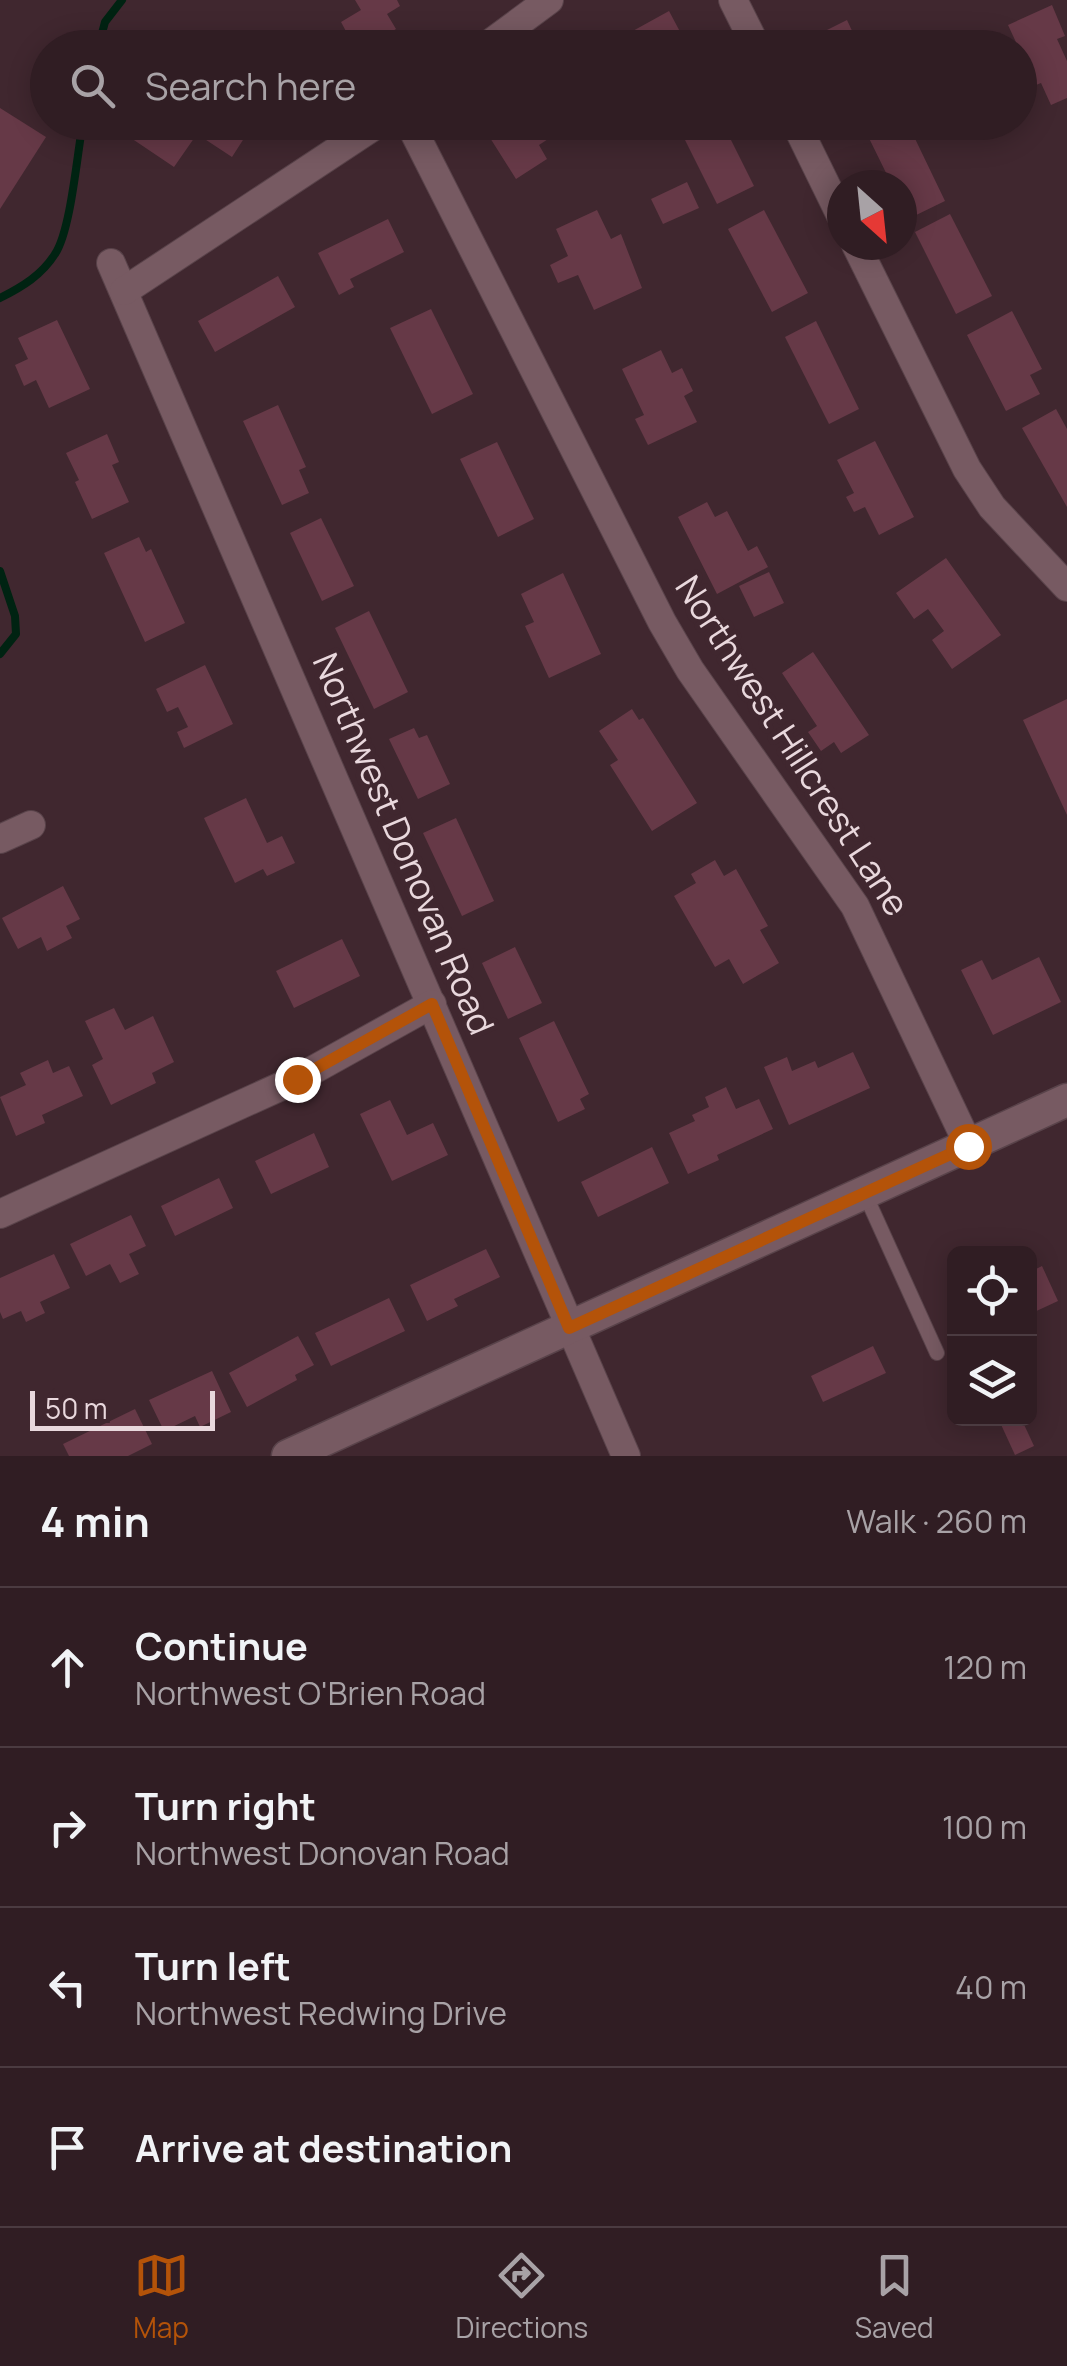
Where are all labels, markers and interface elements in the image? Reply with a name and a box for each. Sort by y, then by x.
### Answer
search box [30,30,1037,140]
icon: search [65,58,120,113]
text: Search here [145,59,356,111]
north arrow [827,170,917,260]
street label: Northwest Hillcrest Lane [665,566,921,925]
street label: Northwest Donovan Road [302,646,506,1042]
route end [275,1057,321,1103]
route start [946,1124,992,1170]
map controls [947,1246,1037,1426]
button: locate [947,1246,1037,1336]
button: layers [947,1336,1037,1426]
scale bar [30,1386,215,1430]
text: 50 m [45,1389,108,1427]
text: 4 min [40,1492,150,1550]
text: Walk · 260 m [846,1499,1027,1543]
text: Continue [135,1619,308,1671]
icon: ahead [40,1640,95,1695]
text: 120 m [943,1645,1027,1689]
text: Northwest O'Brien Road [135,1671,486,1715]
text: Turn right [135,1779,316,1831]
icon: right [40,1800,95,1855]
text: 100 m [942,1805,1027,1849]
text: Northwest Donovan Road [135,1831,510,1875]
text: Turn left [135,1939,291,1991]
icon: left [40,1960,95,2015]
text: 40 m [955,1965,1027,2009]
text: Northwest Redwing Drive [135,1991,507,2035]
icon: arrive [40,2120,95,2175]
text: Arrive at destination [135,2121,512,2173]
tab: Map [133,2248,189,2346]
tab: Directions [456,2248,588,2346]
tab: Saved [855,2248,934,2346]

